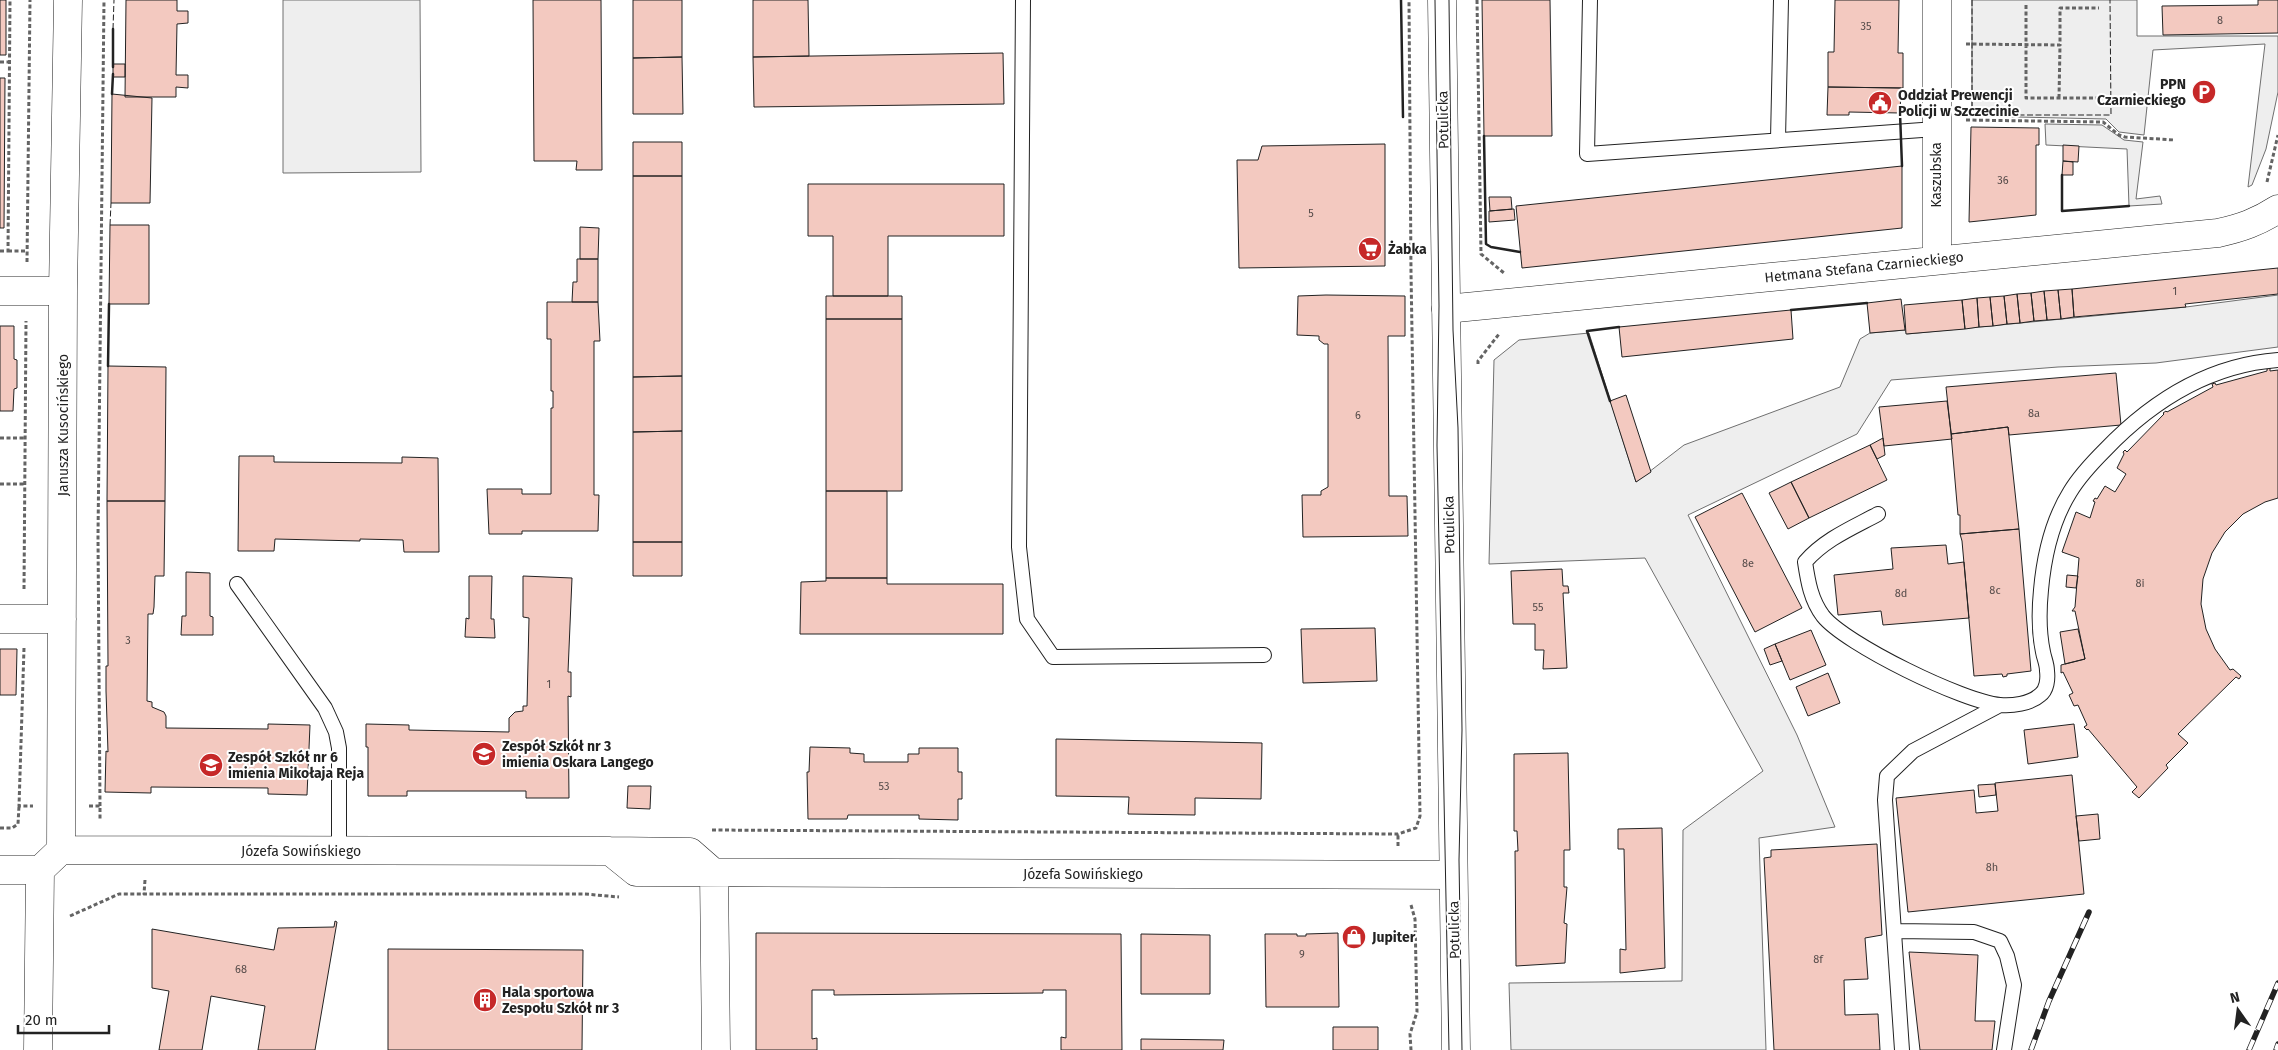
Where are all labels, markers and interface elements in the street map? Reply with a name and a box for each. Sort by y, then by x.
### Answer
house number: 8 [2217,14,2223,27]
house number: 35 [1861,20,1872,33]
place label: PPN Czarnieckiego [2097,76,2186,109]
parking icon: PPN Czarnieckiego [2191,79,2217,105]
place label: Oddział Prewencji Policji w Szczecinie [1898,87,2020,120]
public building icon: Oddział Prewencji Policji w Szczecinie [1867,90,1893,116]
street label: Potulicka [1434,91,1453,149]
street label: Kaszubska [1928,142,1945,208]
house number: 36 [1997,174,2009,187]
house number: 5 [1308,207,1314,220]
supermarket icon: Żabka [1357,236,1383,262]
place label: Żabka [1388,240,1427,258]
street label: Hetmana Stefana Czarnieckiego [1764,249,1964,286]
house number: 1 [2173,285,2177,298]
street label: Janusza Kusocińskiego [55,354,72,496]
house number: 8a [2028,407,2040,420]
house number: 6 [1355,409,1361,422]
street label: Potulicka [1440,496,1459,554]
house number: 8e [1742,557,1754,570]
house number: 8i [2135,577,2145,590]
house number: 8c [1989,584,2001,597]
house number: 8d [1895,587,1907,600]
house number: 55 [1533,601,1544,614]
house number: 3 [125,634,131,647]
house number: 1 [547,678,551,691]
place label: Zespół Szkół nr 3 imienia Oskara Langego [502,738,654,771]
school or university icon: Zespół Szkół nr 3 imienia Oskara Langego [471,741,497,767]
place label: Zespół Szkół nr 6 imienia Mikołaja Reja [228,749,364,782]
school or university icon: Zespół Szkół nr 6 imienia Mikołaja Reja [198,752,224,778]
house number: 53 [879,780,889,793]
street label: Józefa Sowińskiego [241,843,361,860]
house number: 8h [1986,861,1998,874]
street label: Józefa Sowińskiego [1023,866,1143,883]
street label: Potulicka [1445,901,1464,959]
shop icon: Jupiter [1341,924,1367,950]
place label: Jupiter [1371,929,1416,946]
house number: 9 [1299,948,1305,961]
house number: 8f [1813,953,1824,966]
house number: 68 [235,963,247,976]
place label: Hala sportowa Zespołu Szkół nr 3 [502,984,619,1017]
north arrow [2213,985,2263,1035]
building icon: Hala sportowa Zespołu Szkół nr 3 [472,987,498,1013]
text: N [2228,988,2242,1007]
scale bar [18,1002,109,1034]
text: 20 m [25,1011,58,1029]

